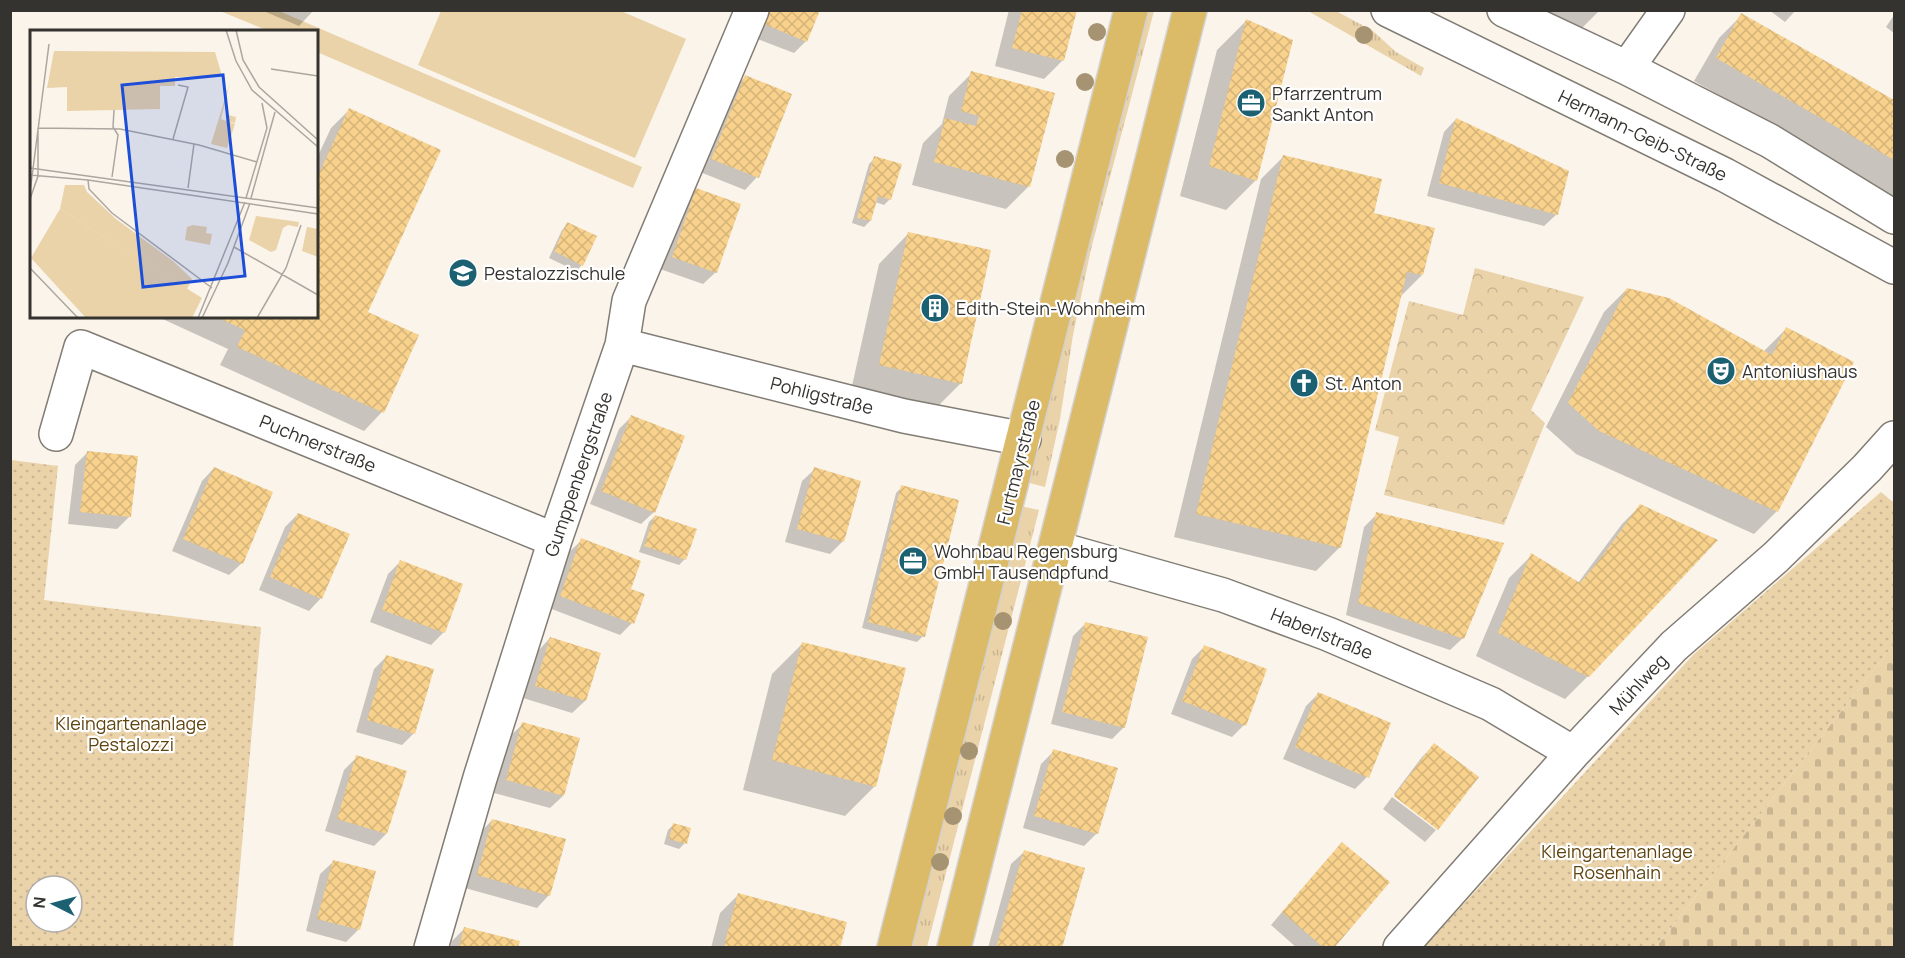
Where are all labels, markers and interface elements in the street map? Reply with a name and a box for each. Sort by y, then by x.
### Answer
inset map [30,30,318,318]
place label: Pfarrzentrum Sankt Anton [1272,81,1382,126]
street label: Hermann-Geib-Straße [1555,84,1731,186]
office icon: Pfarrzentrum Sankt Anton [1235,87,1267,119]
school or university icon: Pestalozzischule [447,257,479,289]
place label: Pestalozzischule [484,261,625,285]
building icon: Edith-Stein-Wohnheim [919,292,951,324]
place label: Edith-Stein-Wohnheim [956,296,1145,320]
theatre icon: Antoniushaus [1705,355,1737,387]
place label: Antoniushaus [1742,359,1857,383]
church icon: St. Anton [1288,367,1320,399]
street label: Pohligstraße [768,371,876,419]
place label: St. Anton [1325,371,1402,395]
street label: Gumppenbergstraße [538,388,618,560]
street label: Furtmayrstraße [991,397,1045,527]
street label: Puchnerstraße [256,409,380,477]
place label: Wohnbau Regensburg GmbH Tausendpfund [934,539,1118,584]
office icon: Wohnbau Regensburg GmbH Tausendpfund [897,545,929,577]
street label: Haberlstraße [1267,602,1377,664]
street label: Mühlweg [1604,648,1672,720]
park label: Kleingartenanlage Pestalozzi [55,711,207,756]
park label: Kleingartenanlage Rosenhain [1541,839,1693,884]
north arrow [24,874,84,934]
text: N [28,896,51,909]

